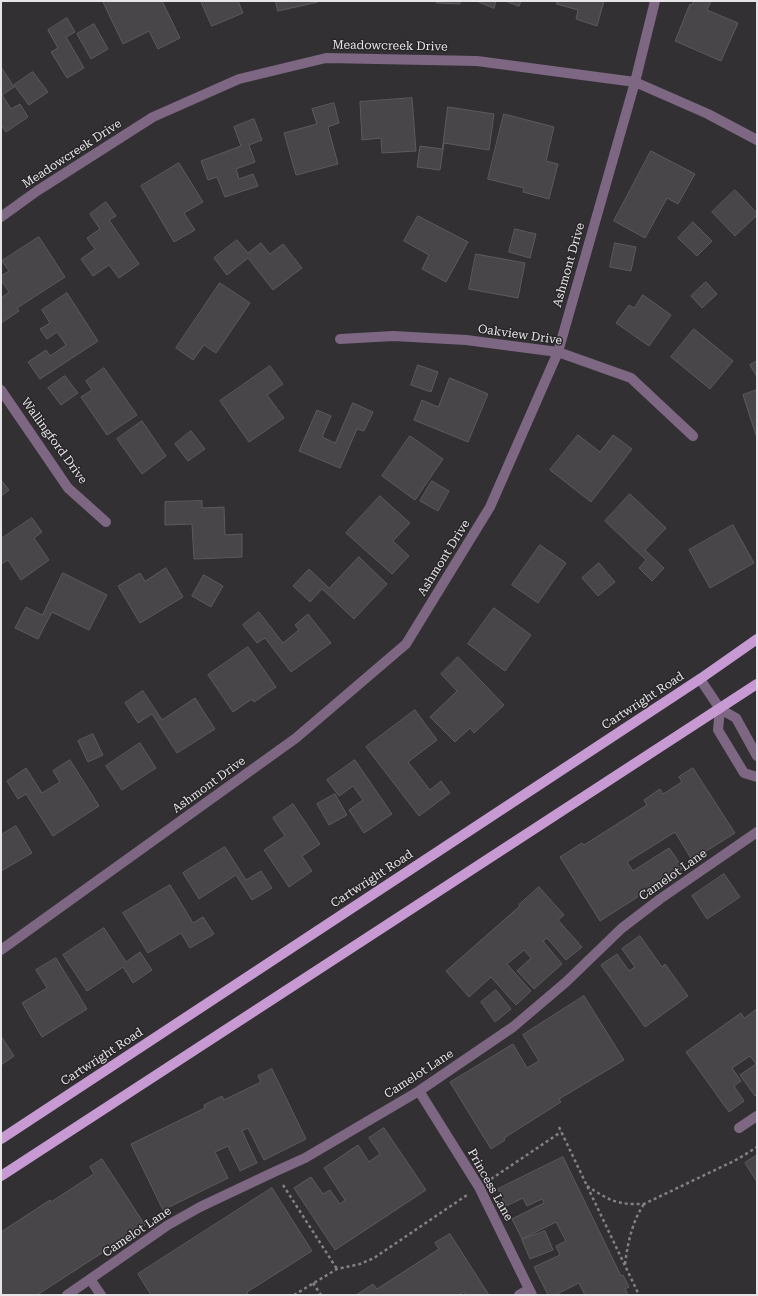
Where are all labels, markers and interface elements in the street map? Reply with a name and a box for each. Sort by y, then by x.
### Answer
street label: Meadowcreek Drive [332,38,448,54]
street label: Meadowcreek Drive [20,117,124,191]
street label: Ashmont Drive [550,221,588,309]
street label: Oakview Drive [477,322,563,348]
street label: Wallingford Drive [18,395,90,487]
street label: Ashmont Drive [415,517,473,599]
street label: Cartwright Road [599,669,687,733]
street label: Ashmont Drive [170,754,248,816]
street label: Camelot Lane [636,846,710,904]
street label: Cartwright Road [328,847,416,911]
street label: Cartwright Road [58,1025,146,1089]
street label: Camelot Lane [382,1046,456,1102]
street label: Princess Lane [464,1146,516,1224]
street label: Camelot Lane [100,1204,174,1260]

